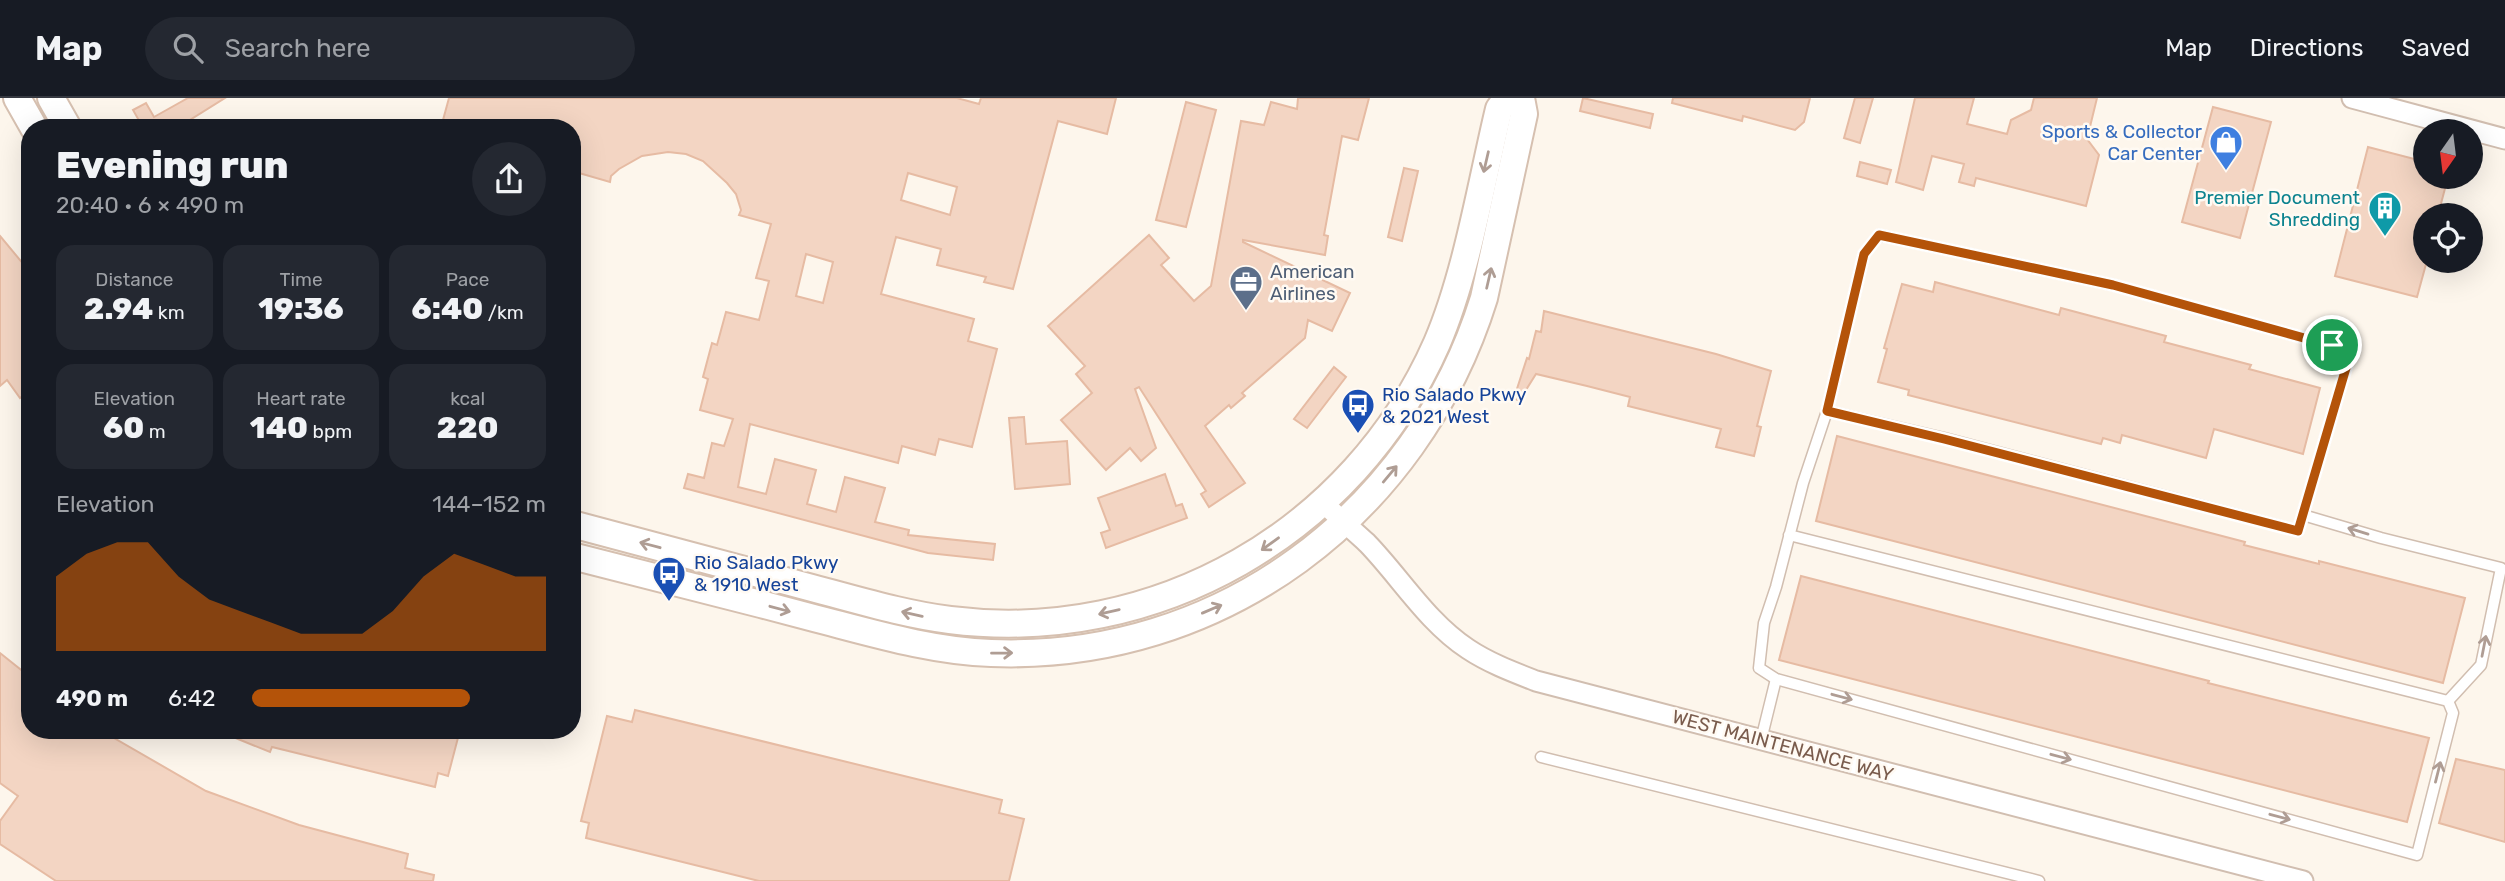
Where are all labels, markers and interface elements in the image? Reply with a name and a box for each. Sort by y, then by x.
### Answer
search box [145,17,635,80]
text: Map [35,29,103,68]
icon: search [169,29,207,67]
text: Search here [225,33,370,64]
text: Map [2165,34,2212,62]
text: Directions [2250,34,2363,62]
text: Saved [2401,34,2470,62]
north arrow [2413,119,2483,189]
map controls [2413,119,2483,273]
place label: Sports & Collector Car Center [2042,120,2203,165]
shop icon: Sports & Collector Car Center [2207,123,2245,172]
text: Evening run [56,142,289,188]
button: share [472,142,546,216]
one-way arrow [1479,150,1492,173]
place label: Premier Document Shredding [2194,186,2361,231]
building icon: Premier Document Shredding [2366,189,2404,238]
text: 20:40 · 6 × 490 m [56,191,244,219]
button: locate [2413,203,2483,273]
place label: American Airlines [1270,260,1355,305]
office icon: American Airlines [1227,263,1265,312]
one-way arrow [1483,267,1496,289]
text: Distance [95,268,173,291]
text: Time [279,268,323,291]
text: Pace [446,268,489,291]
text: 2.94 [84,291,153,327]
text: 19:36 [258,291,344,327]
text: 6:40 [412,291,483,327]
text: km [153,301,185,324]
text: /km [483,301,524,324]
pin [2302,315,2362,375]
icon: arrive [2313,326,2351,364]
place label: Rio Salado Pkwy & 2021 West [1382,383,1527,428]
bus stop icon: Rio Salado Pkwy & 2021 West [1339,386,1377,435]
text: Elevation [94,387,175,410]
text: Heart rate [256,387,346,410]
text: kcal [450,387,485,410]
text: 60 [103,410,144,446]
text: 140 [250,410,308,446]
text: 220 [437,410,498,446]
text: m [144,420,166,443]
text: bpm [308,420,352,443]
one-way arrow [1382,465,1398,483]
text: Elevation [56,490,155,518]
text: 144–152 m [432,490,546,518]
one-way arrow [2347,524,2369,537]
one-way arrow [1261,537,1280,551]
one-way arrow [639,538,662,551]
place label: Rio Salado Pkwy & 1910 West [694,551,839,596]
bus stop icon: Rio Salado Pkwy & 1910 West [650,554,688,603]
one-way arrow [1201,602,1222,615]
one-way arrow [768,603,791,616]
one-way arrow [901,606,924,620]
one-way arrow [1098,606,1121,619]
one-way arrow [2478,635,2492,658]
one-way arrow [991,646,1014,660]
text: 490 m [56,684,128,712]
text: 6:42 [168,684,216,712]
one-way arrow [1830,691,1852,704]
street label: WEST MAINTENANCE WAY [1670,705,1896,786]
one-way arrow [2049,751,2072,764]
one-way arrow [2432,761,2445,784]
one-way arrow [2269,812,2291,825]

